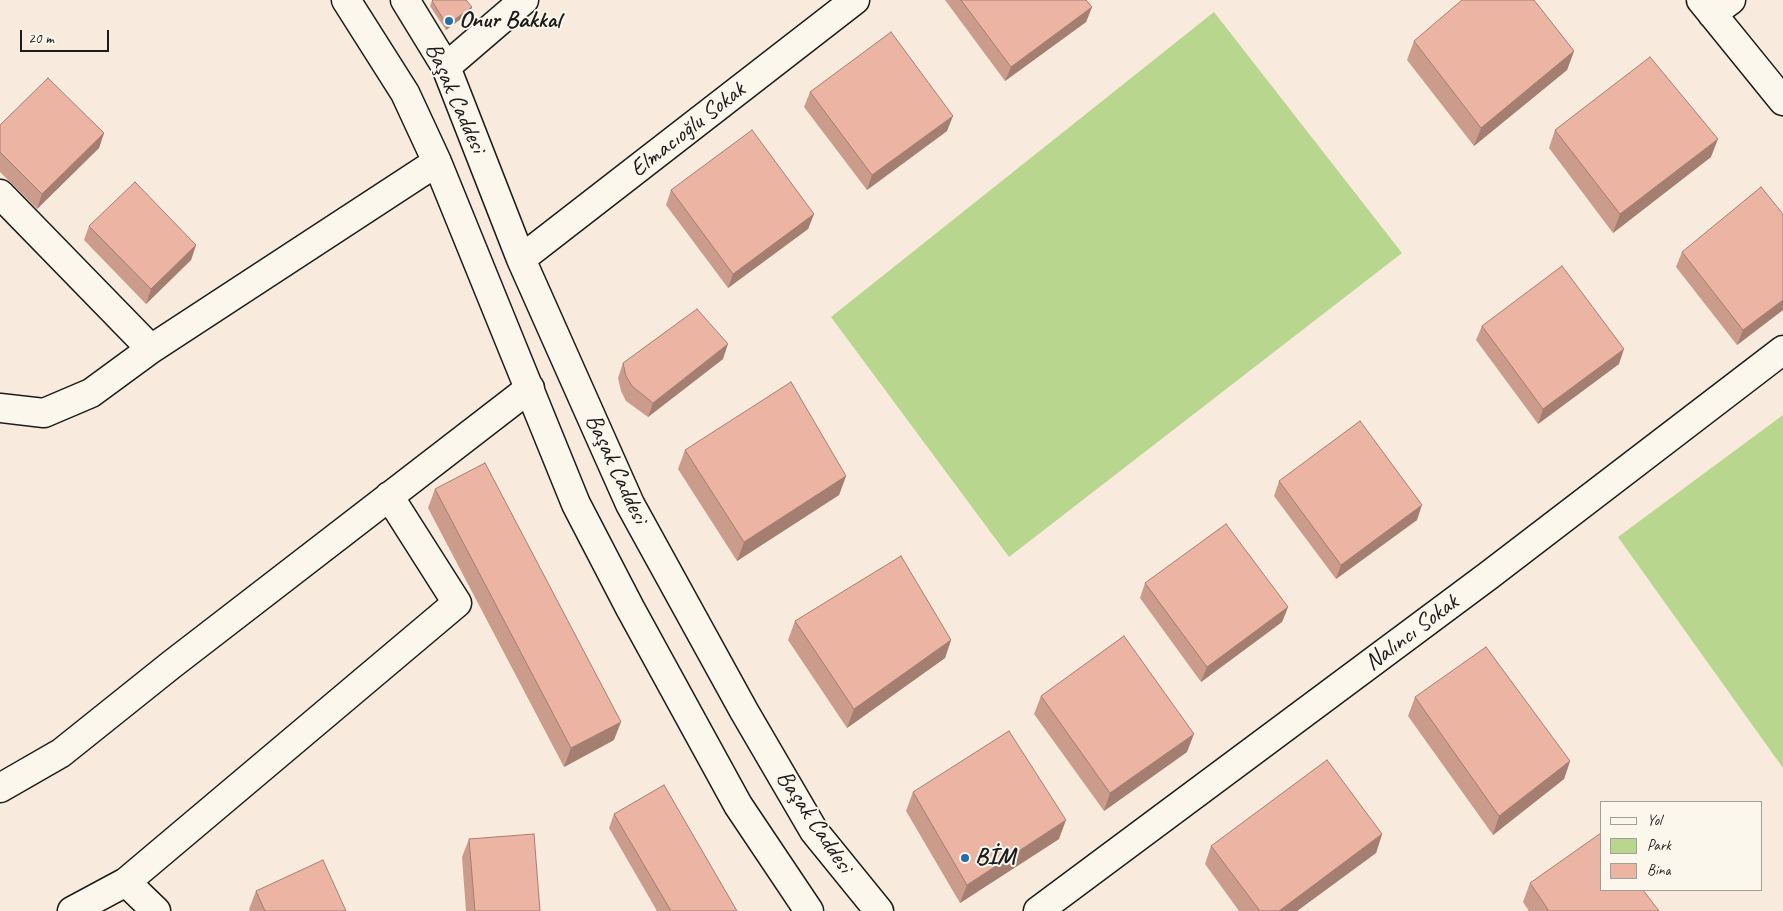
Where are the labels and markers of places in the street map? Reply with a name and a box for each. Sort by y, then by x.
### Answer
place label: Onur Bakkal [459,7,561,35]
marker: Onur Bakkal [443,15,455,27]
place label: BİM [975,844,1015,872]
marker: BİM [959,852,971,864]

